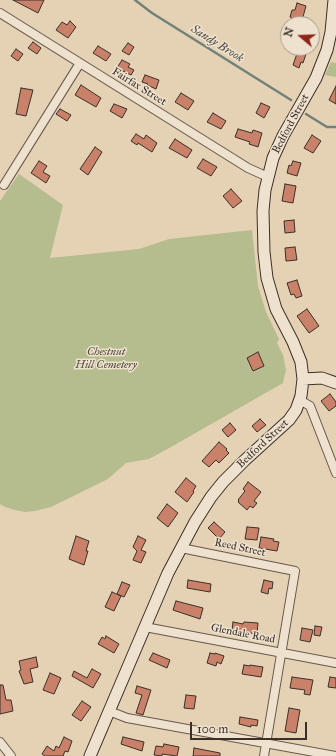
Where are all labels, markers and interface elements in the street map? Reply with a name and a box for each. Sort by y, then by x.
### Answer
north arrow [280,16,320,56]
water label: Sandy Brook [188,22,246,66]
text: N [281,26,297,39]
street label: Fairfax Street [109,65,169,109]
street label: Bedford Street [270,92,312,156]
park label: Chestnut Hill Cemetery [75,345,137,371]
street label: Bedford Street [234,417,292,471]
street label: Reed Street [213,536,267,560]
street label: Glendale Road [210,621,276,647]
scale bar [192,714,309,740]
text: 100 m [197,722,228,736]

